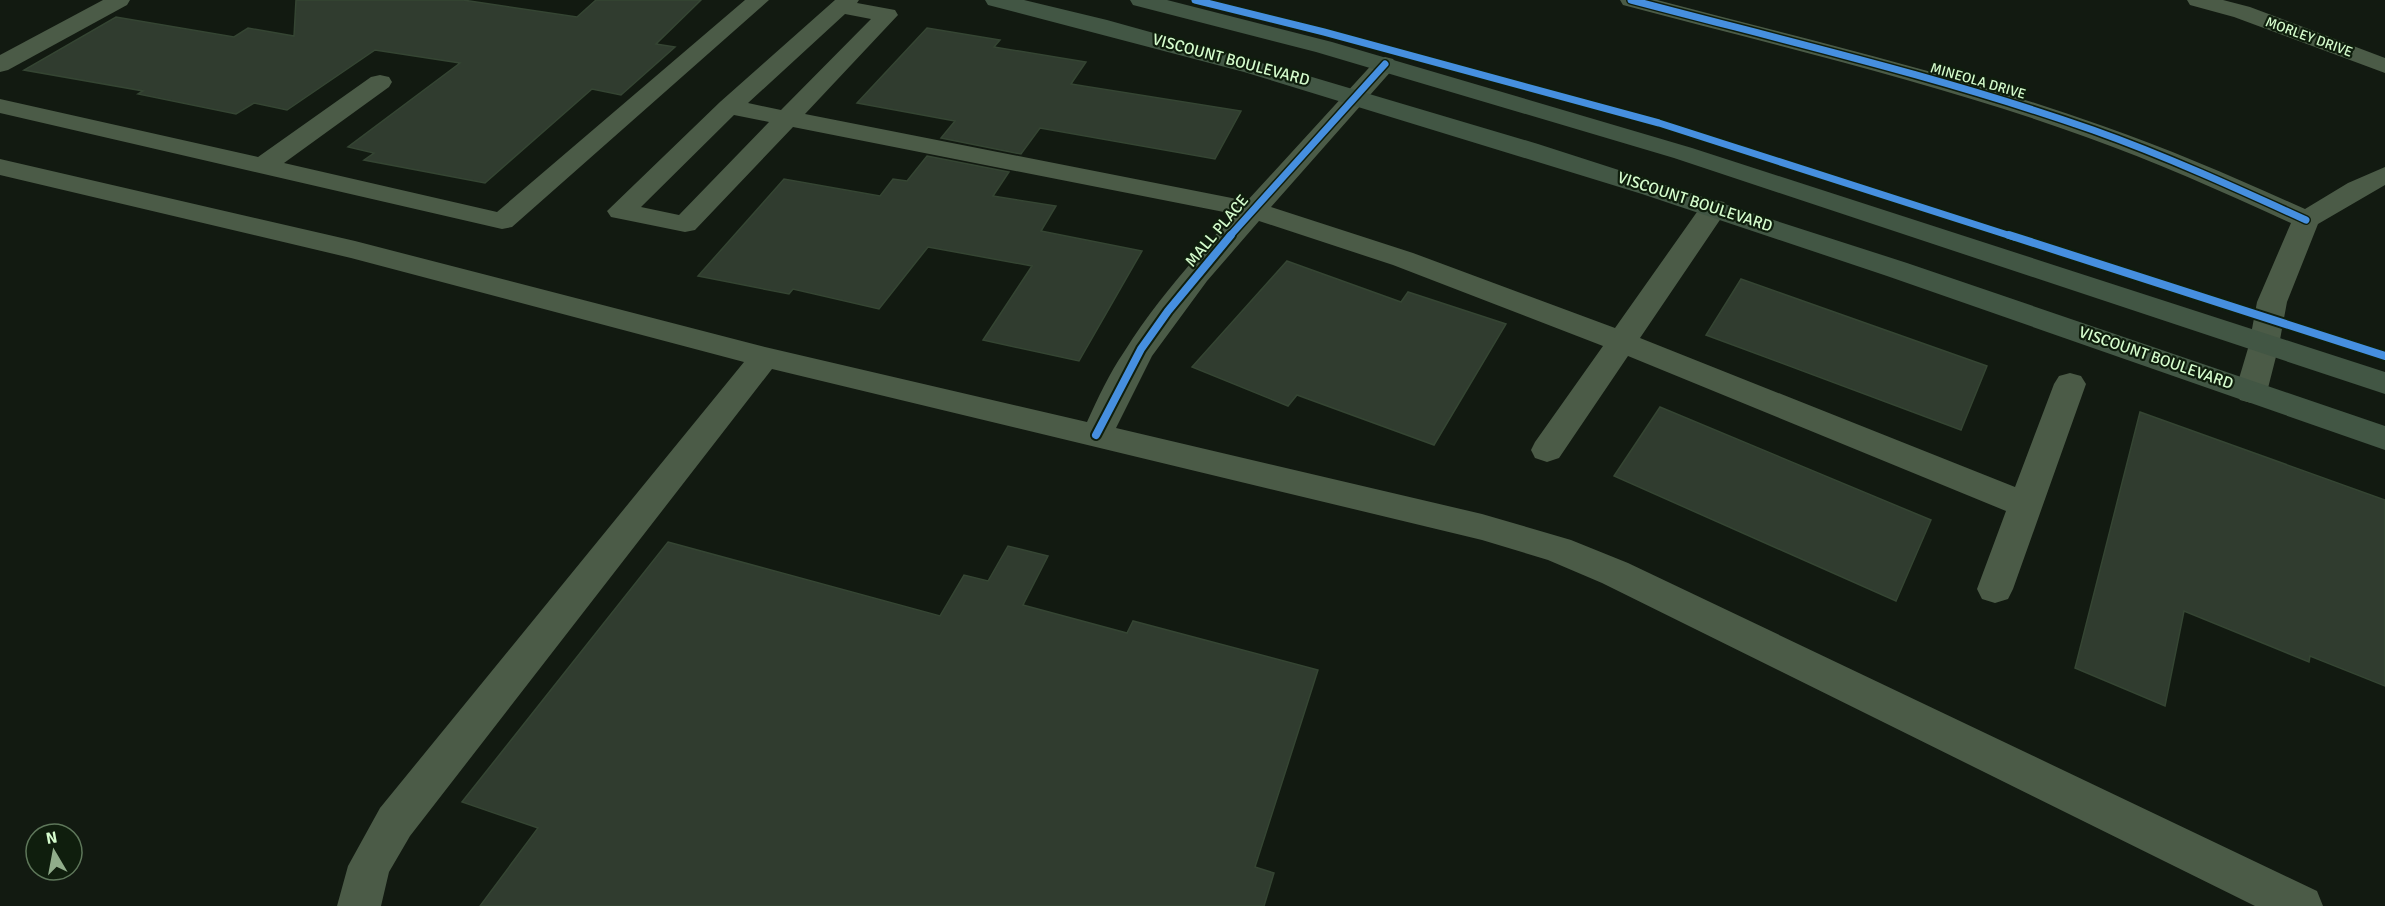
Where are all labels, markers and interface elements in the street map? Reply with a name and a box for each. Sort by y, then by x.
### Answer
street label: MORLEY DRIVE [2263,13,2355,61]
street label: VISCOUNT BOULEVARD [1150,29,1312,91]
street label: MINEOLA DRIVE [1928,59,2028,103]
street label: VISCOUNT BOULEVARD [1615,167,1775,237]
street label: MALL PLACE [1181,191,1253,271]
street label: VISCOUNT BOULEVARD [2076,322,2236,394]
north arrow [24,822,84,882]
text: N [44,827,59,849]

